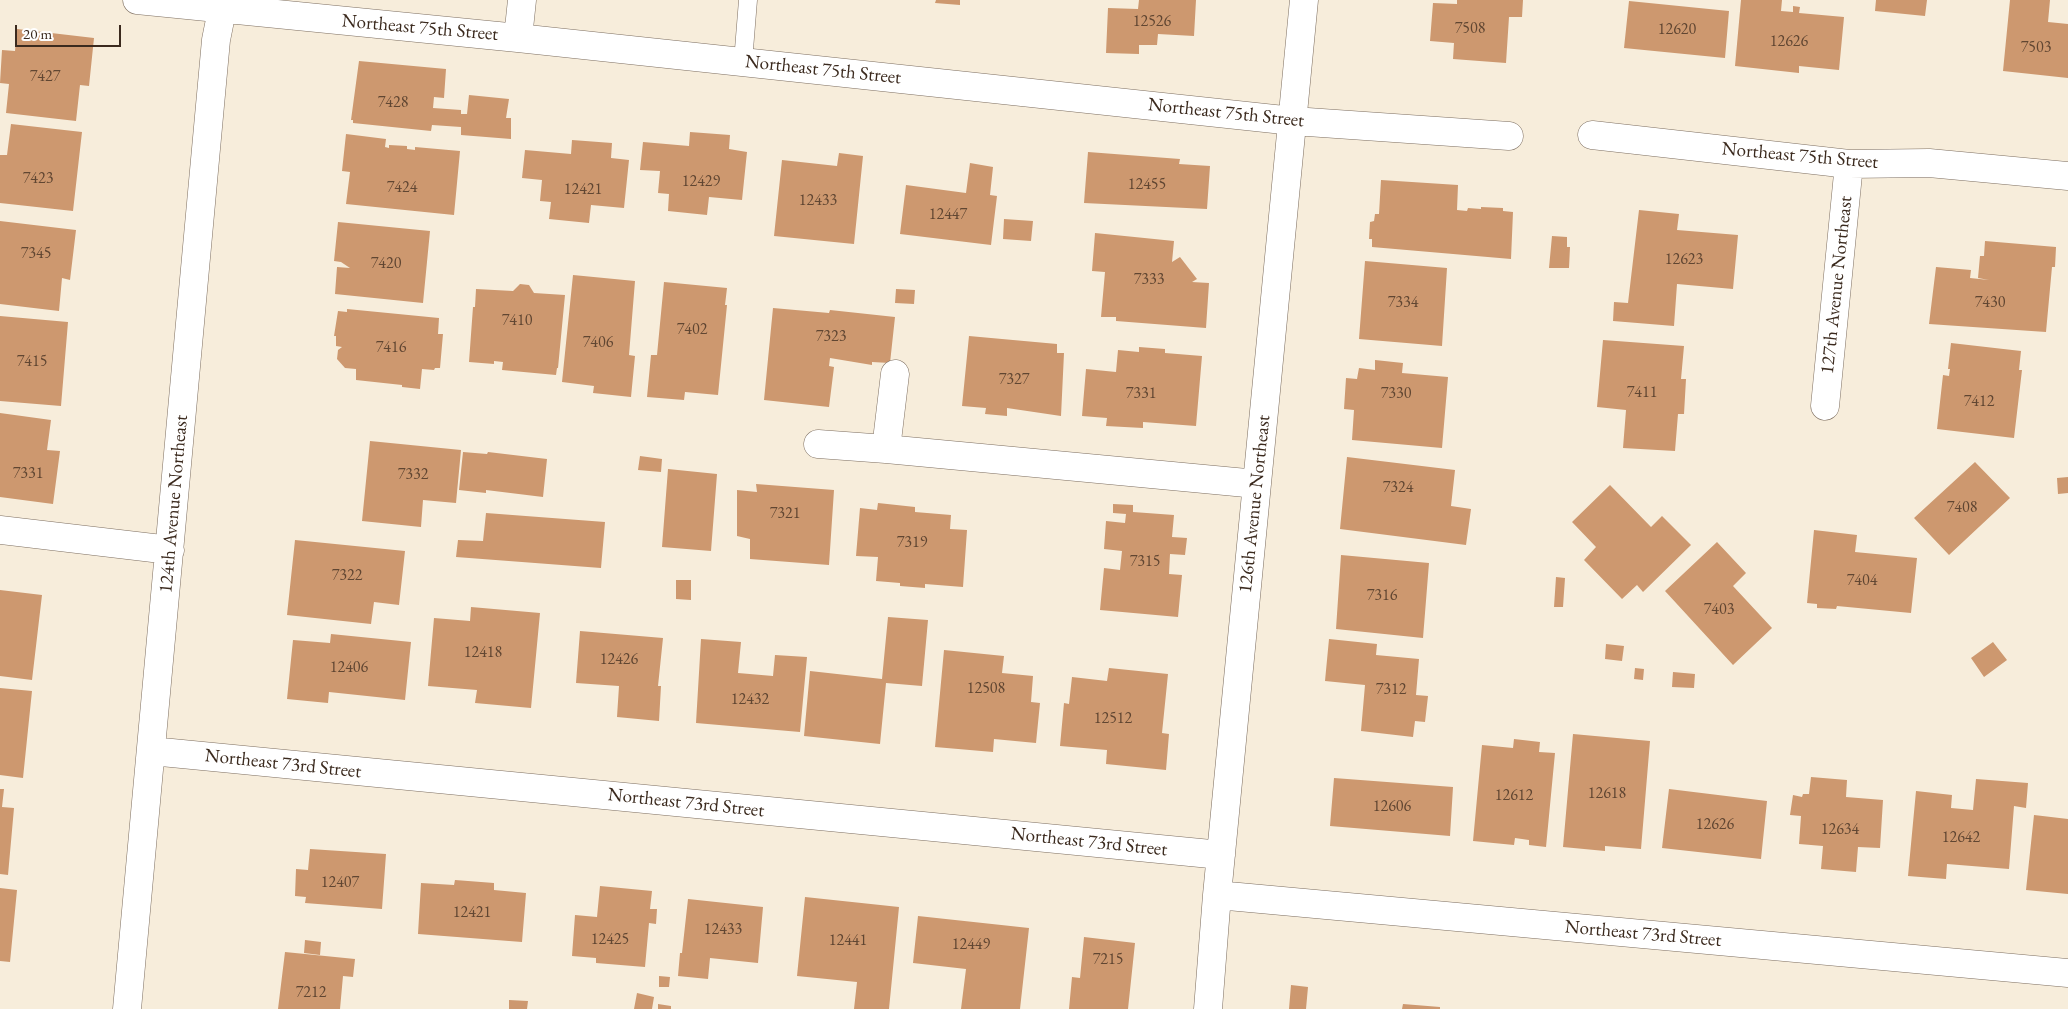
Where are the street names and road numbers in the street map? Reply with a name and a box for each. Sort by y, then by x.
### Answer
street label: Northeast 75th Street [341,10,499,46]
street label: Northeast 75th Street [744,50,902,90]
street label: Northeast 75th Street [1147,93,1305,133]
street label: Northeast 75th Street [1721,138,1879,174]
street label: 127th Avenue Northeast [1816,195,1858,375]
street label: 124th Avenue Northeast [155,414,193,594]
street label: 126th Avenue Northeast [1234,414,1276,594]
street label: Northeast 73rd Street [204,744,362,784]
street label: Northeast 73rd Street [607,783,765,823]
street label: Northeast 73rd Street [1010,822,1168,862]
street label: Northeast 73rd Street [1564,916,1722,952]

